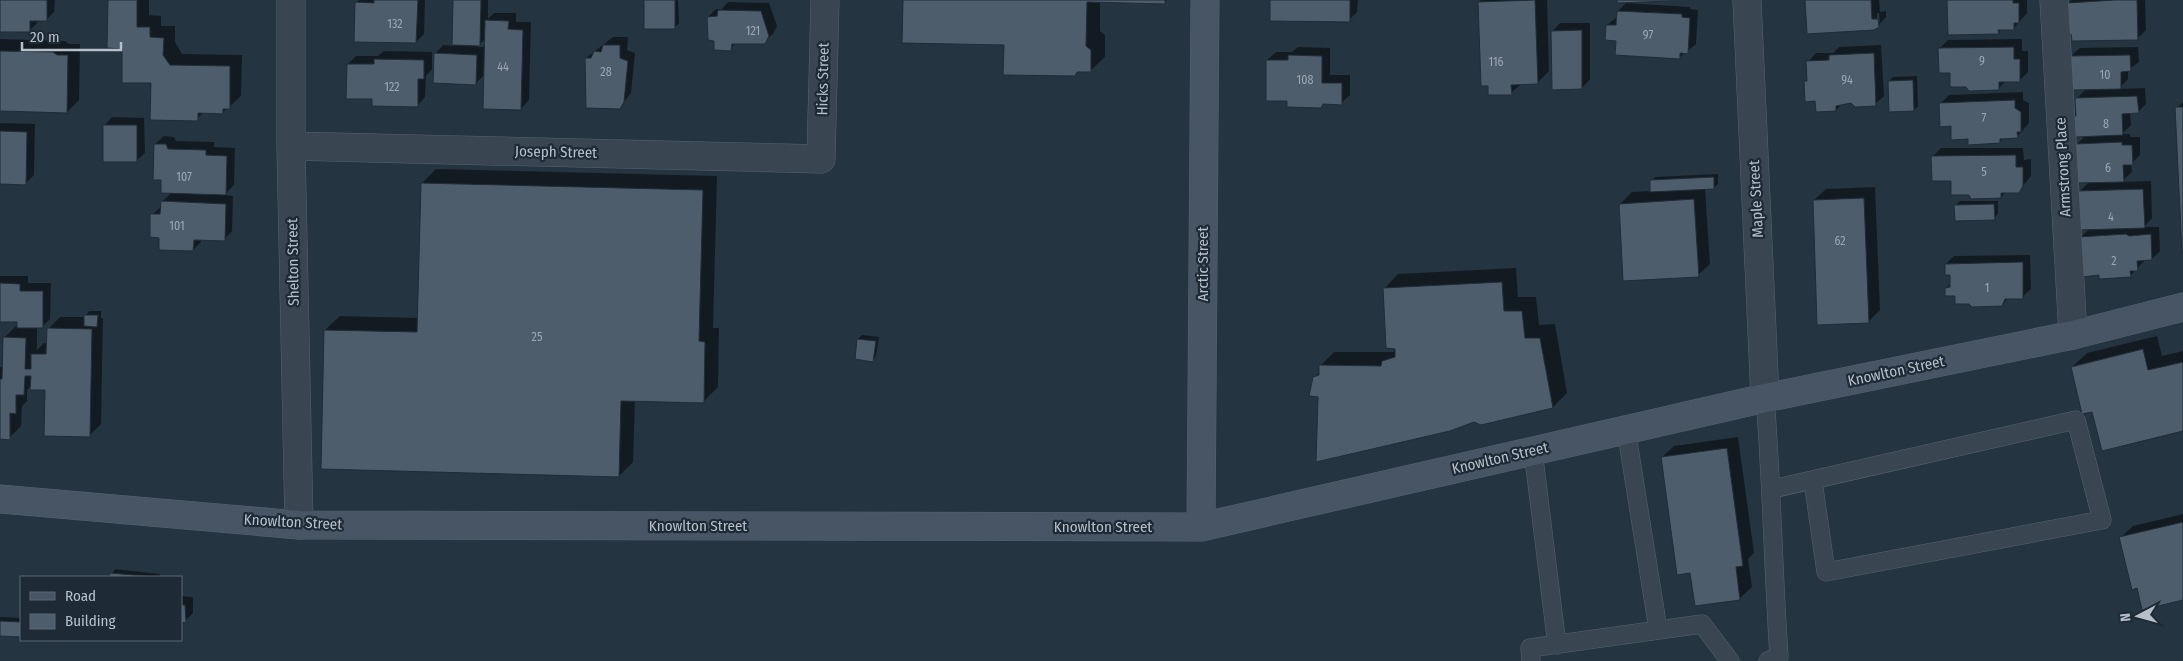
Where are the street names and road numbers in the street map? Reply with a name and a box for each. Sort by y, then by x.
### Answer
street label: Hicks Street [813,42,833,116]
street label: Armstrong Place [2051,117,2075,217]
street label: Joseph Street [515,142,597,162]
street label: Maple Street [1745,160,1767,238]
street label: Shelton Street [283,218,303,306]
street label: Arctic Street [1194,227,1212,301]
street label: Knowlton Street [1846,352,1946,390]
street label: Knowlton Street [1450,438,1550,478]
street label: Knowlton Street [243,510,343,534]
street label: Knowlton Street [649,517,747,535]
street label: Knowlton Street [1054,518,1152,536]

